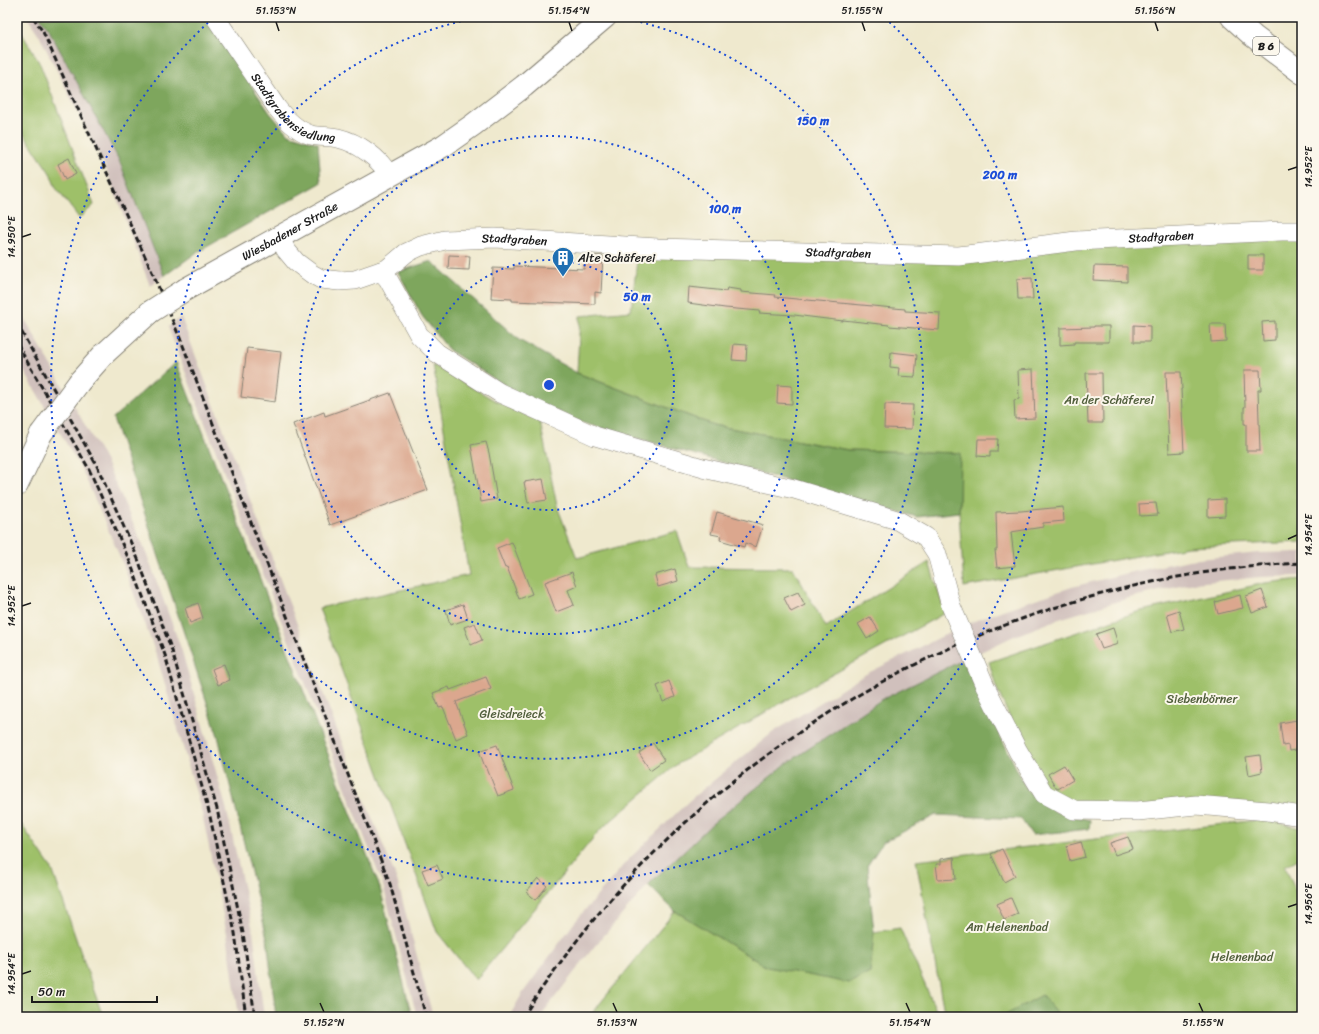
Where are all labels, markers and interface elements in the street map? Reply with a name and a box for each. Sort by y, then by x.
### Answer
text: 51.153°N [256,2,296,20]
text: 51.154°N [548,2,590,20]
text: 51.155°N [841,2,883,20]
text: 51.156°N [1135,2,1175,20]
road number: B 6 [1253,37,1279,55]
street label: Stadtgrabensiedlung [245,68,337,148]
text: 150 m [797,110,830,132]
text: 14.952°E [1300,145,1318,188]
text: 200 m [982,164,1018,186]
street label: Wiesbadener Straße [238,195,342,267]
text: 100 m [709,198,742,220]
text: 14.950°E [3,215,21,258]
street label: Stadtgraben [1128,224,1195,249]
street label: Stadtgraben [481,227,548,252]
street label: Stadtgraben [805,241,872,265]
building icon: Alte Schäferei [550,245,576,278]
place label: Alte Schäferei [577,247,656,269]
text: 50 m [623,286,651,308]
centre of rings [542,378,556,392]
park label: An der Schäferei [1063,389,1154,411]
text: 14.954°E [1300,513,1318,556]
text: 14.952°E [3,584,21,627]
park label: Siebenbörner [1167,688,1238,710]
park label: Gleisdreieck [480,703,544,725]
text: 14.956°E [1300,882,1318,925]
park label: Am Helenenbad [965,916,1049,938]
park label: Helenenbad [1211,946,1274,968]
text: 14.954°E [3,952,21,995]
scale bar [32,978,157,1004]
text: 50 m [38,981,65,1003]
text: 51.152°N [304,1014,344,1032]
text: 51.153°N [597,1014,637,1032]
text: 51.154°N [889,1014,931,1032]
text: 51.155°N [1182,1014,1224,1032]

